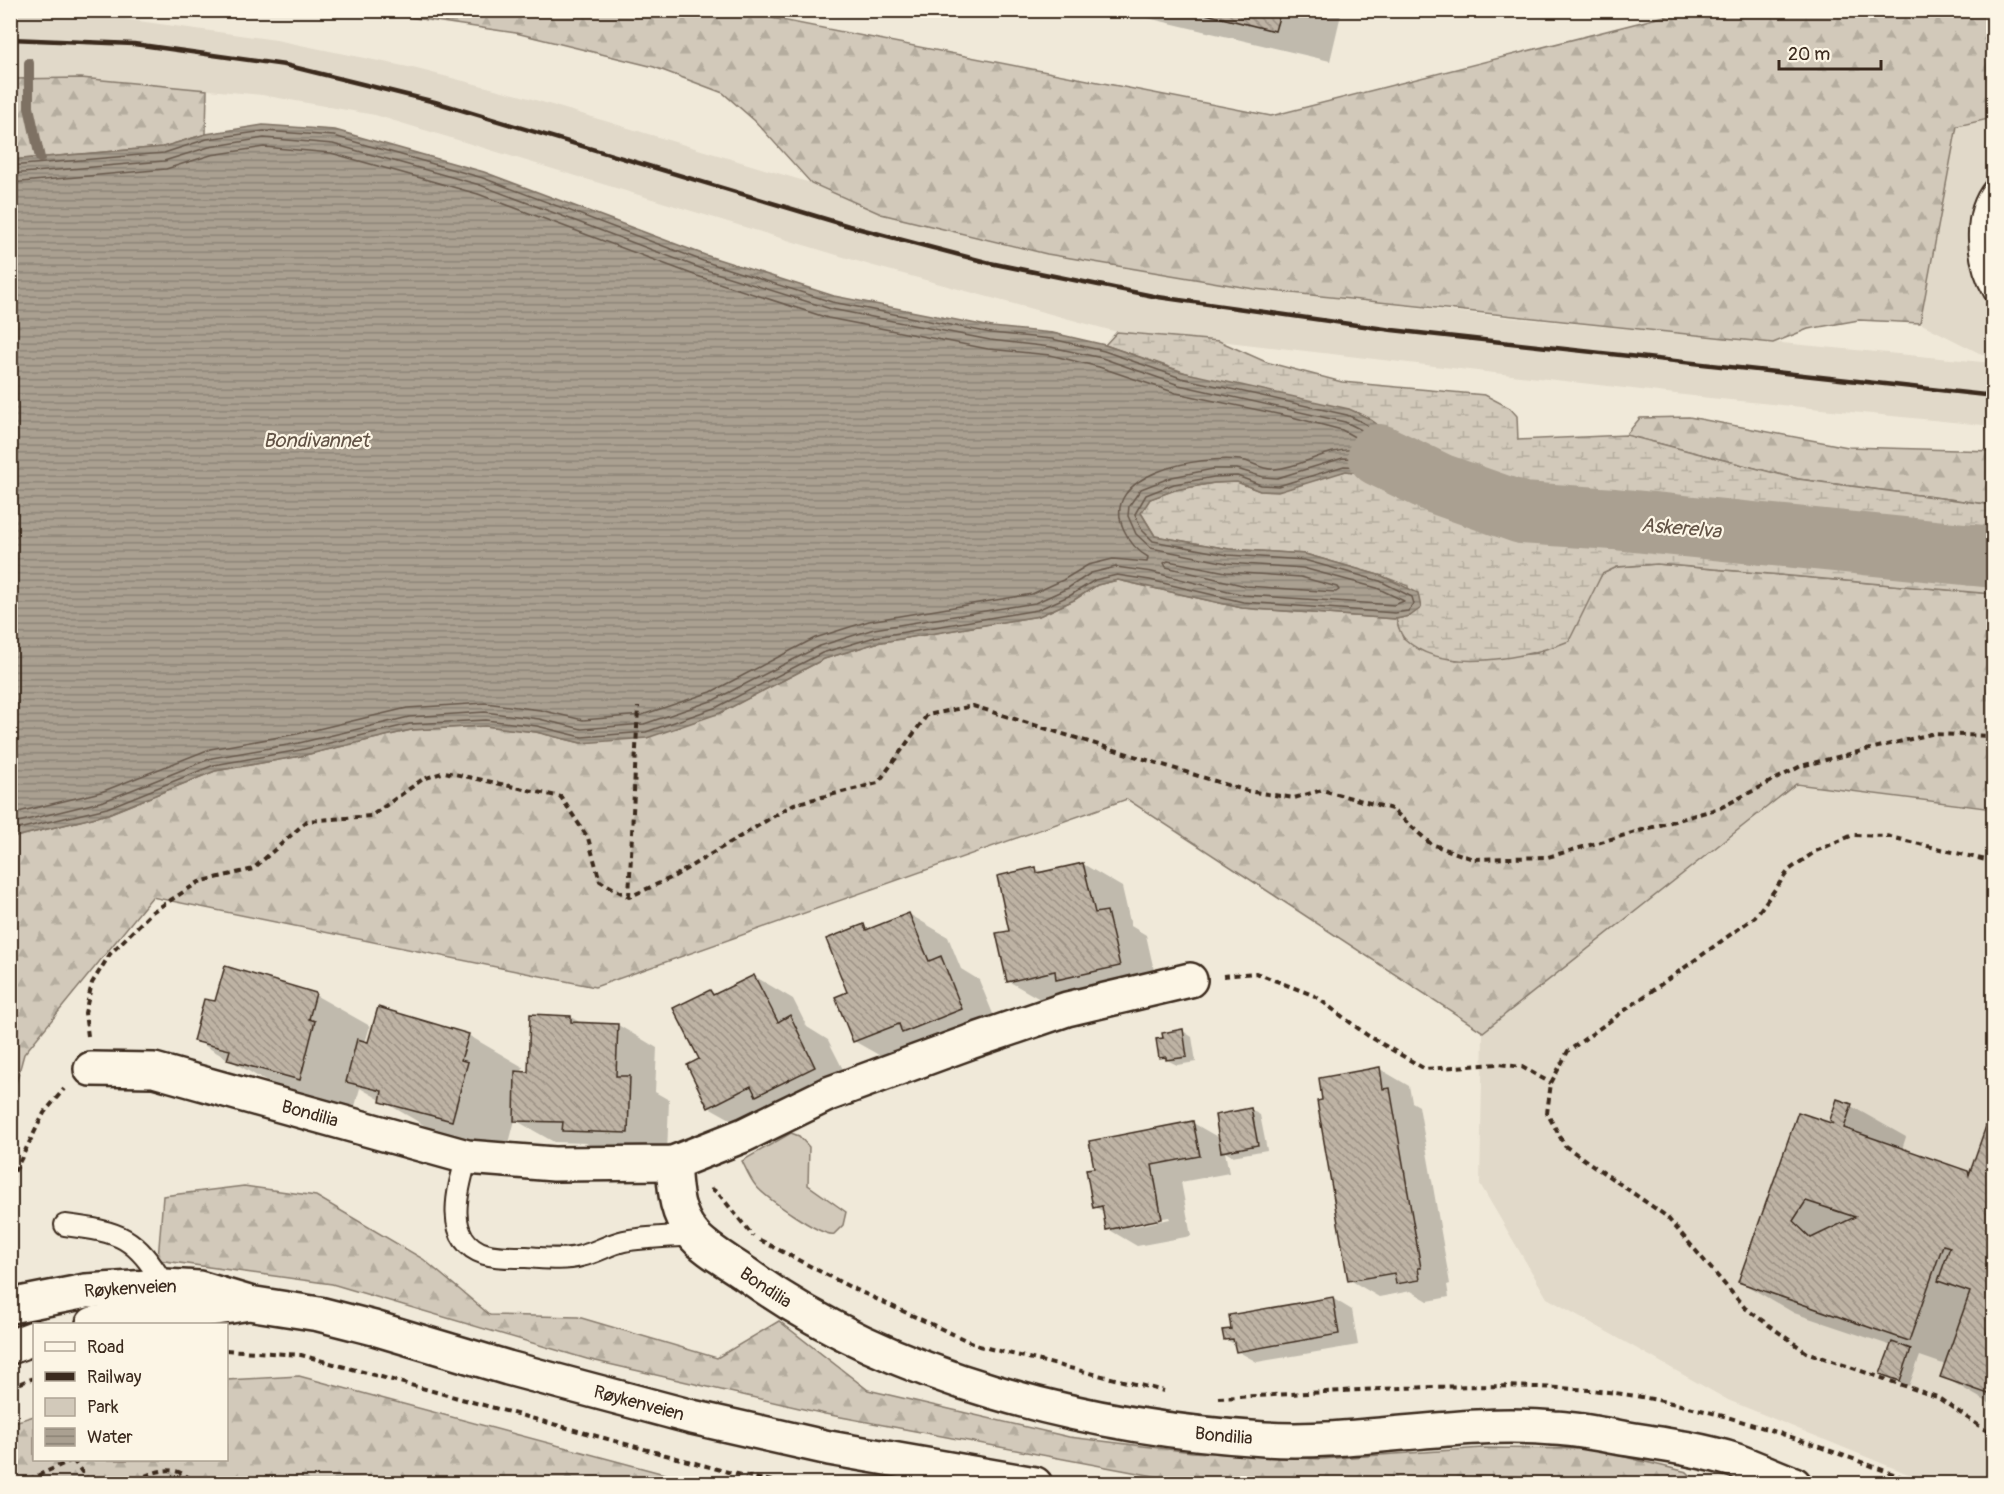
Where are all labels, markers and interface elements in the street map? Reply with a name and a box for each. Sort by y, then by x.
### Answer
scale bar [1779,33,1881,71]
text: 20 m [1788,43,1830,66]
water label: Bondivannet [263,428,371,453]
water label: Askerelva [1640,512,1724,544]
street label: Bondilia [279,1095,341,1132]
street label: Bondilia [735,1262,796,1313]
street label: Røykenveien [83,1274,178,1303]
legend [33,1323,228,1461]
text: Road [87,1336,124,1359]
text: Railway [87,1366,142,1389]
street label: Røykenveien [591,1380,687,1426]
text: Park [87,1396,119,1419]
street label: Bondilia [1194,1421,1253,1450]
text: Water [87,1426,133,1449]

